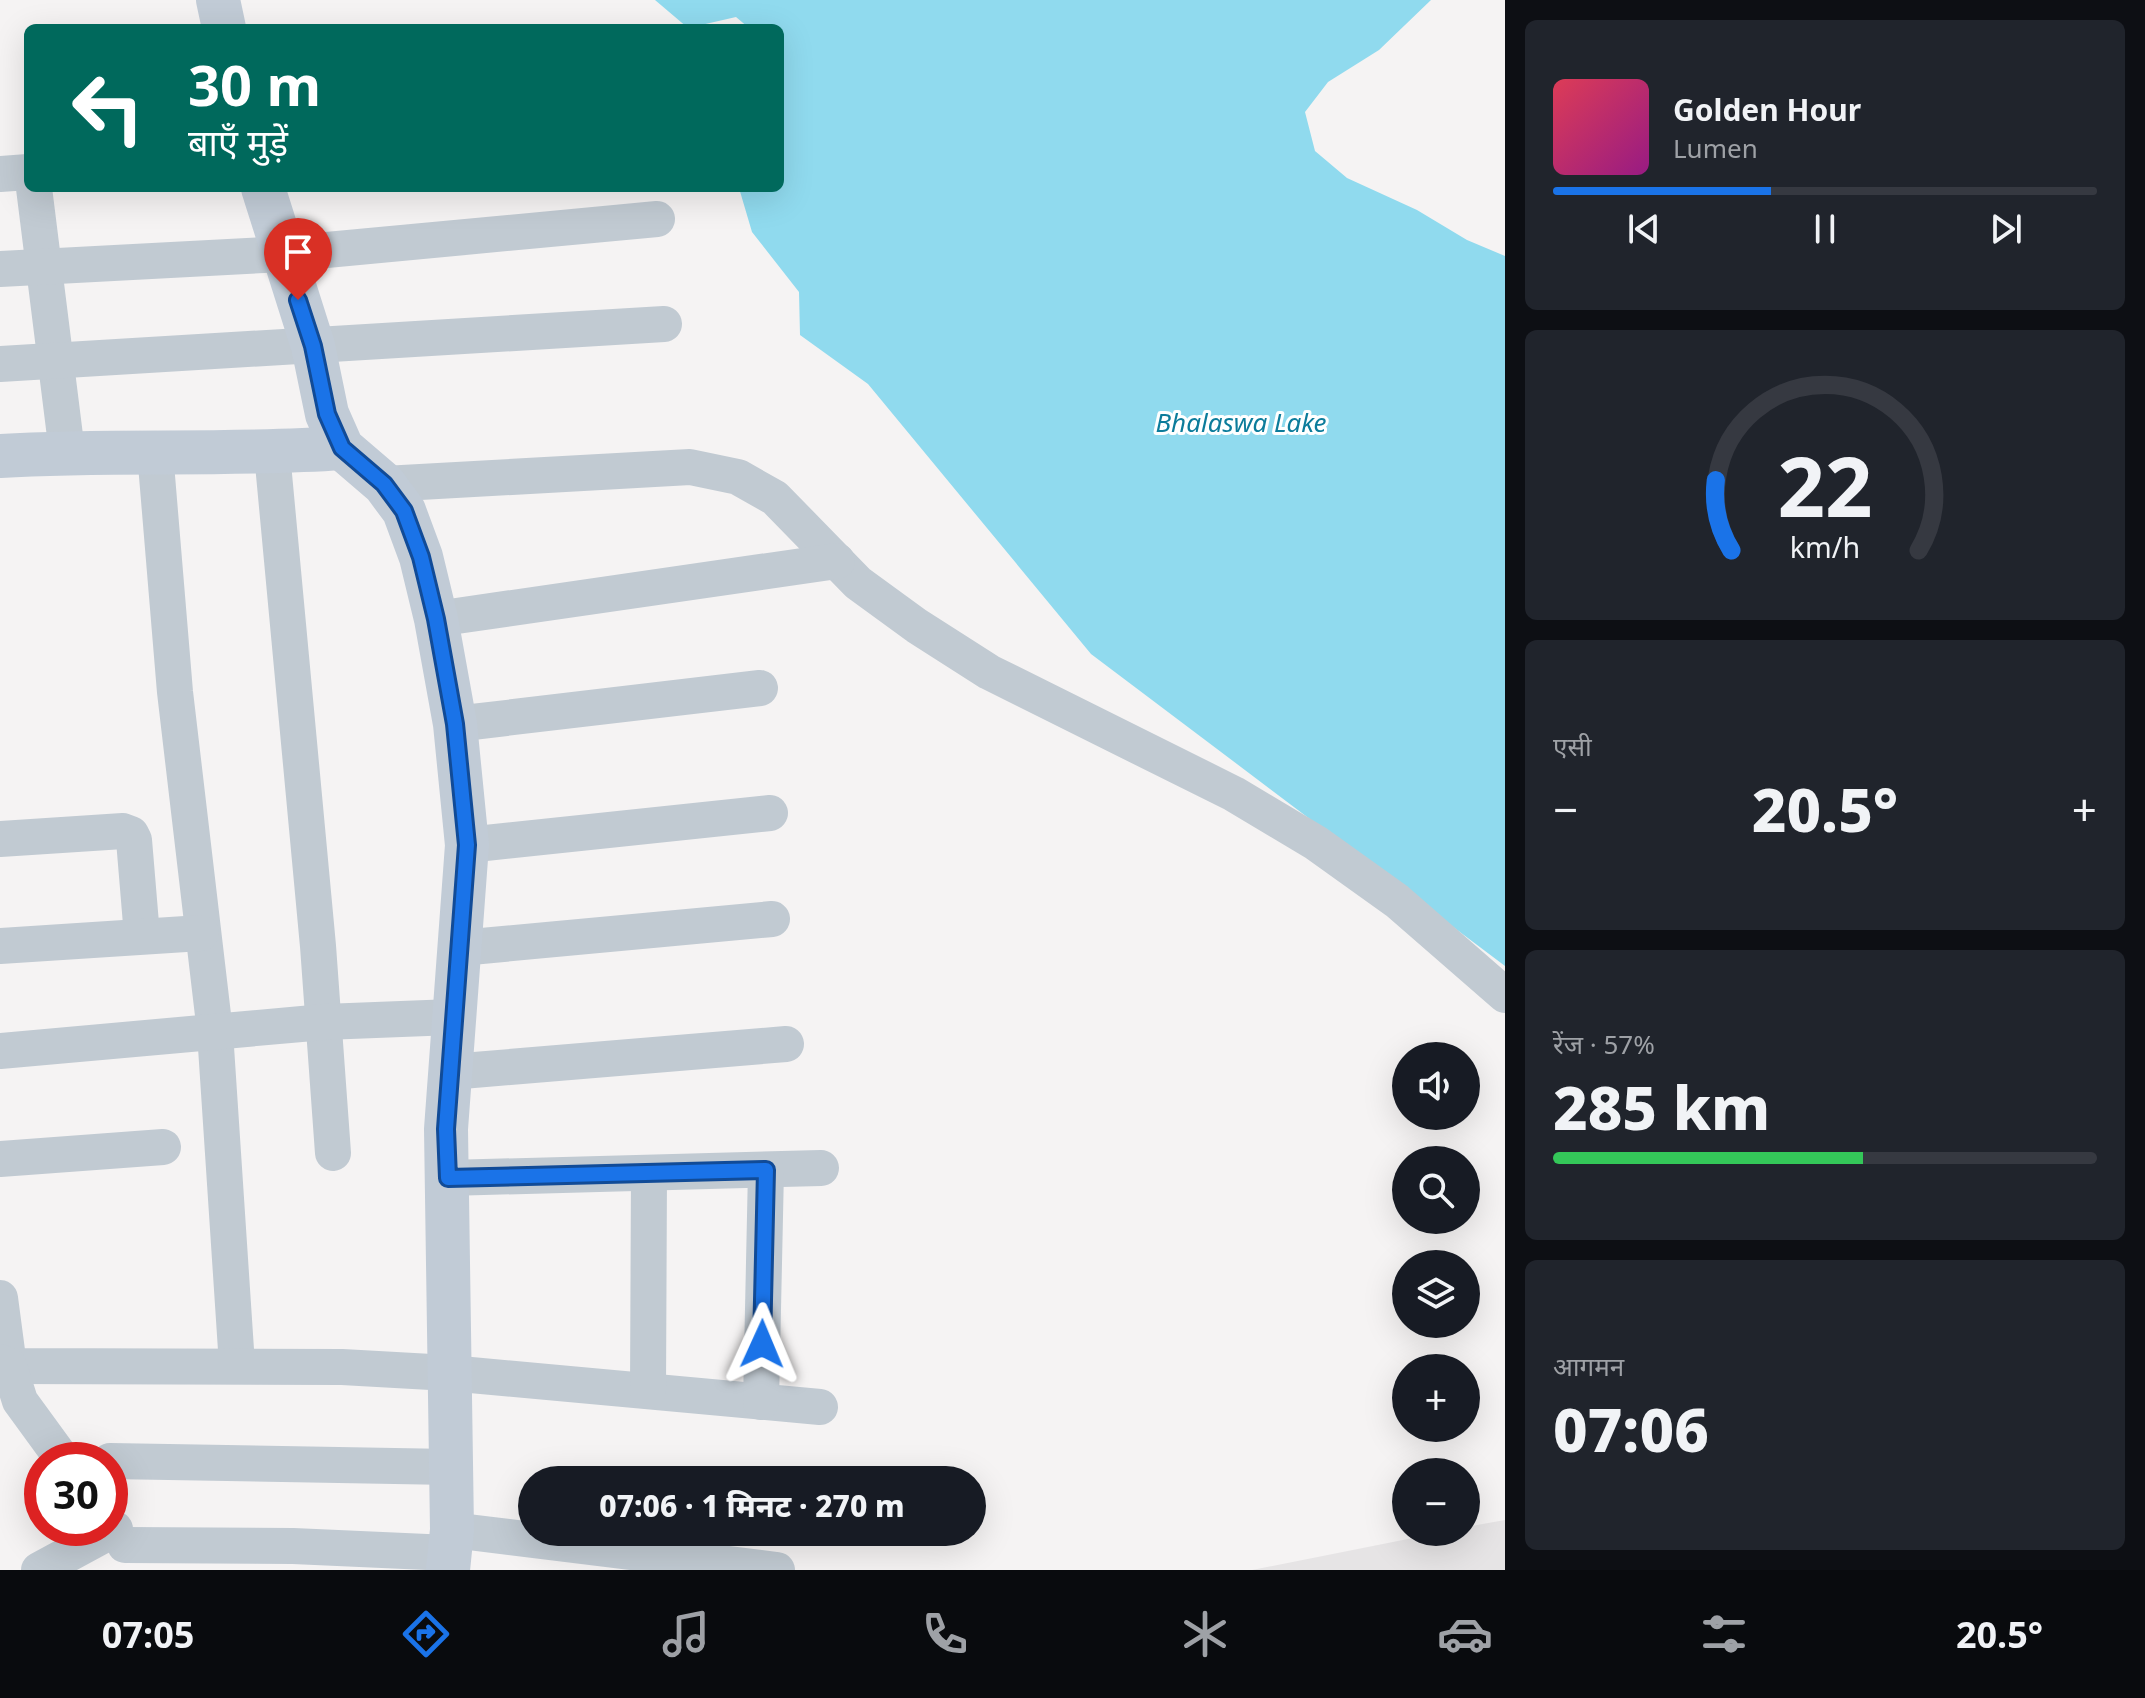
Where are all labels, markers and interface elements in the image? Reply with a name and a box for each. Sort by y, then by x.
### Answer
text: 30 m [188,46,321,122]
icon: left [56,56,160,160]
text: Golden Hour [1673,89,1861,130]
text: बाएँ मुड़ें [188,118,288,167]
text: Lumen [1673,130,1758,166]
icon: previous [1622,207,1666,251]
icon: pause [1803,207,1847,251]
icon: next [1984,207,2028,251]
pin [264,218,332,300]
icon: arrive [276,230,320,274]
water label: Bhalaswa Lake [1156,404,1327,440]
text: 22 [1777,428,1873,541]
text: km/h [1790,527,1860,566]
text: एसी [1553,728,1592,764]
text: 20.5° [1752,768,1898,850]
text: − [1553,779,1578,839]
text: + [2072,779,2097,839]
text: रेंज · 57% [1553,1026,1655,1062]
map controls [1392,1042,1480,1546]
button: sound [1392,1042,1480,1130]
text: 285 km [1553,1066,1770,1148]
button: search [1392,1146,1480,1234]
button: layers [1392,1250,1480,1338]
position arrow [720,1302,804,1386]
text: आगमन [1553,1348,1624,1384]
button: + [1392,1354,1480,1442]
text: 07:06 [1553,1388,1709,1470]
speed limit sign: 30 [24,1442,128,1546]
button: − [1392,1458,1480,1546]
text: 07:06 · 1 मिनट · 270 m [599,1485,905,1526]
icon: directions [398,1606,454,1662]
icon: music [658,1606,714,1662]
icon: phone [917,1606,973,1662]
icon: climate [1177,1606,1233,1662]
icon: car [1437,1606,1493,1662]
icon: filters [1696,1606,1752,1662]
text: 07:05 [102,1610,194,1659]
text: 20.5° [1956,1610,2043,1659]

